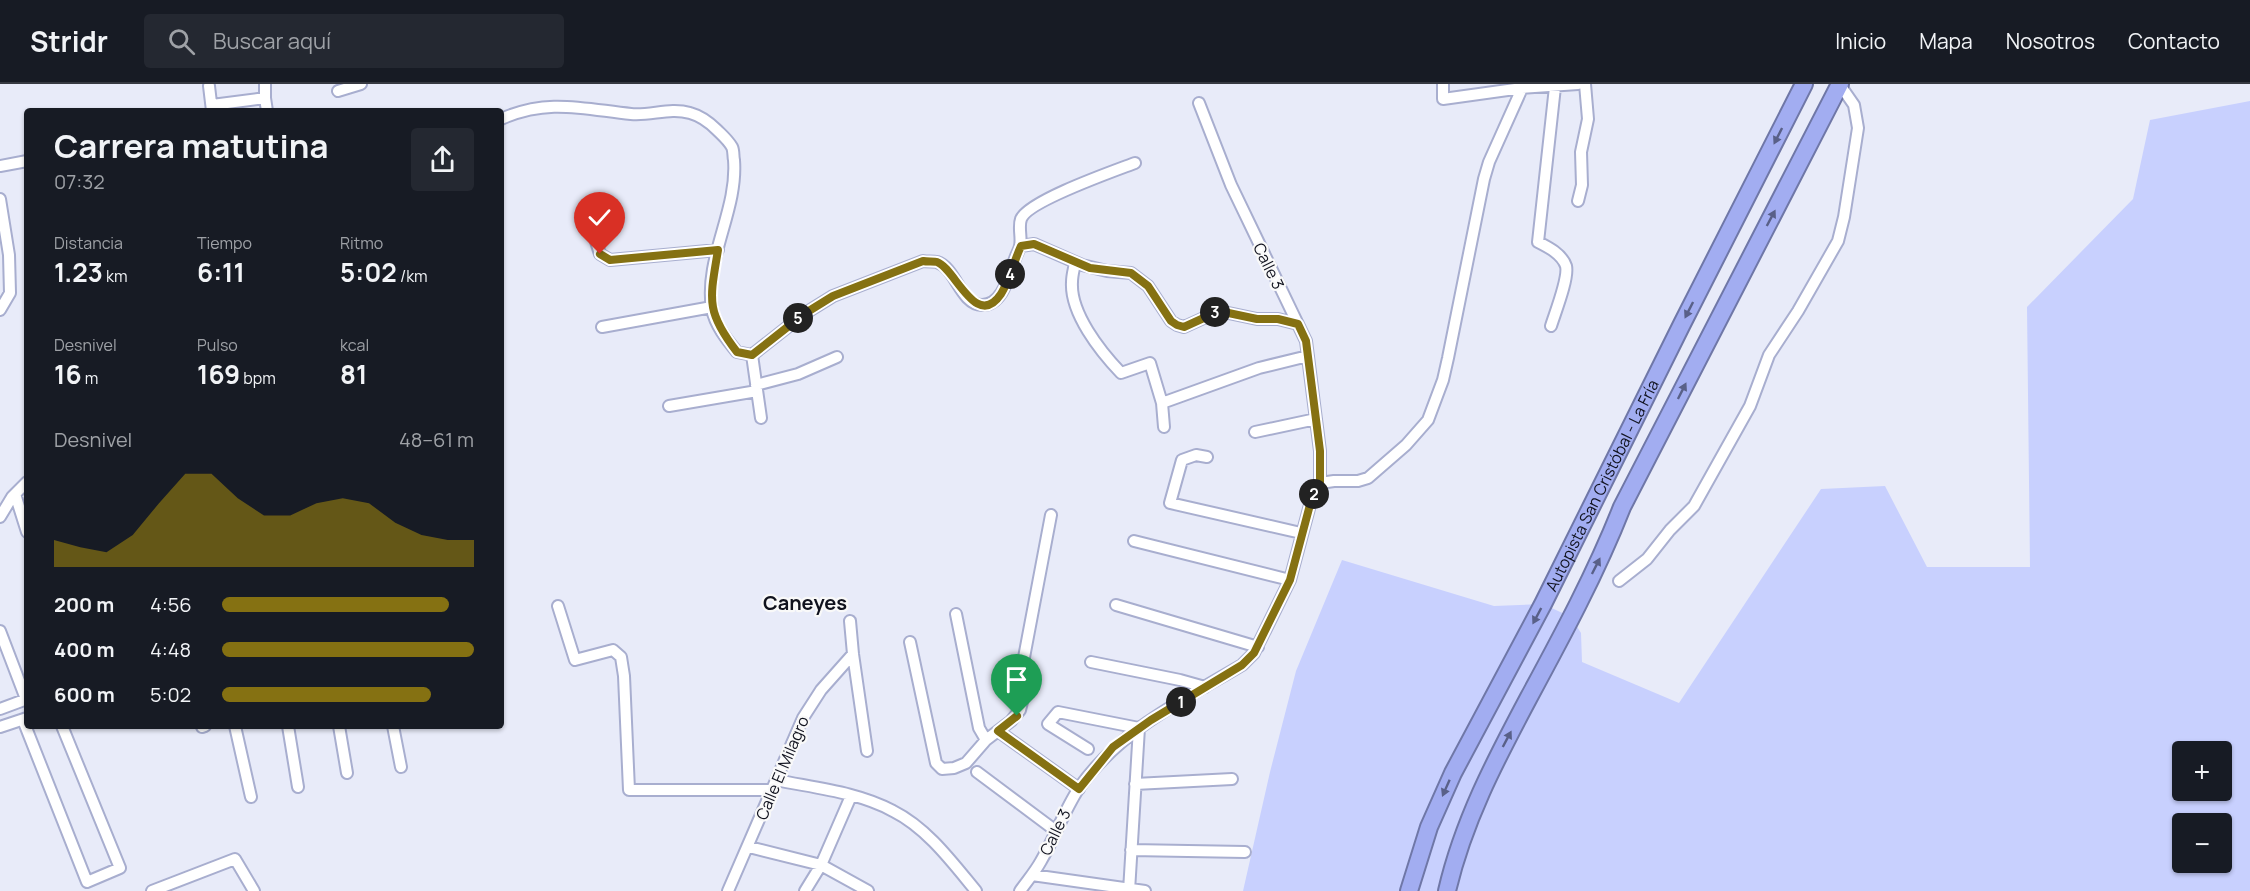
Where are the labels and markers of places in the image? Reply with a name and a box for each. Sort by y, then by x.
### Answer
pin [574,192,625,254]
pin: 4 [995,259,1025,289]
pin: 3 [1200,297,1230,327]
pin: 5 [783,303,813,333]
pin: 2 [1299,479,1329,509]
pin [991,654,1042,716]
pin: 1 [1166,687,1196,717]

